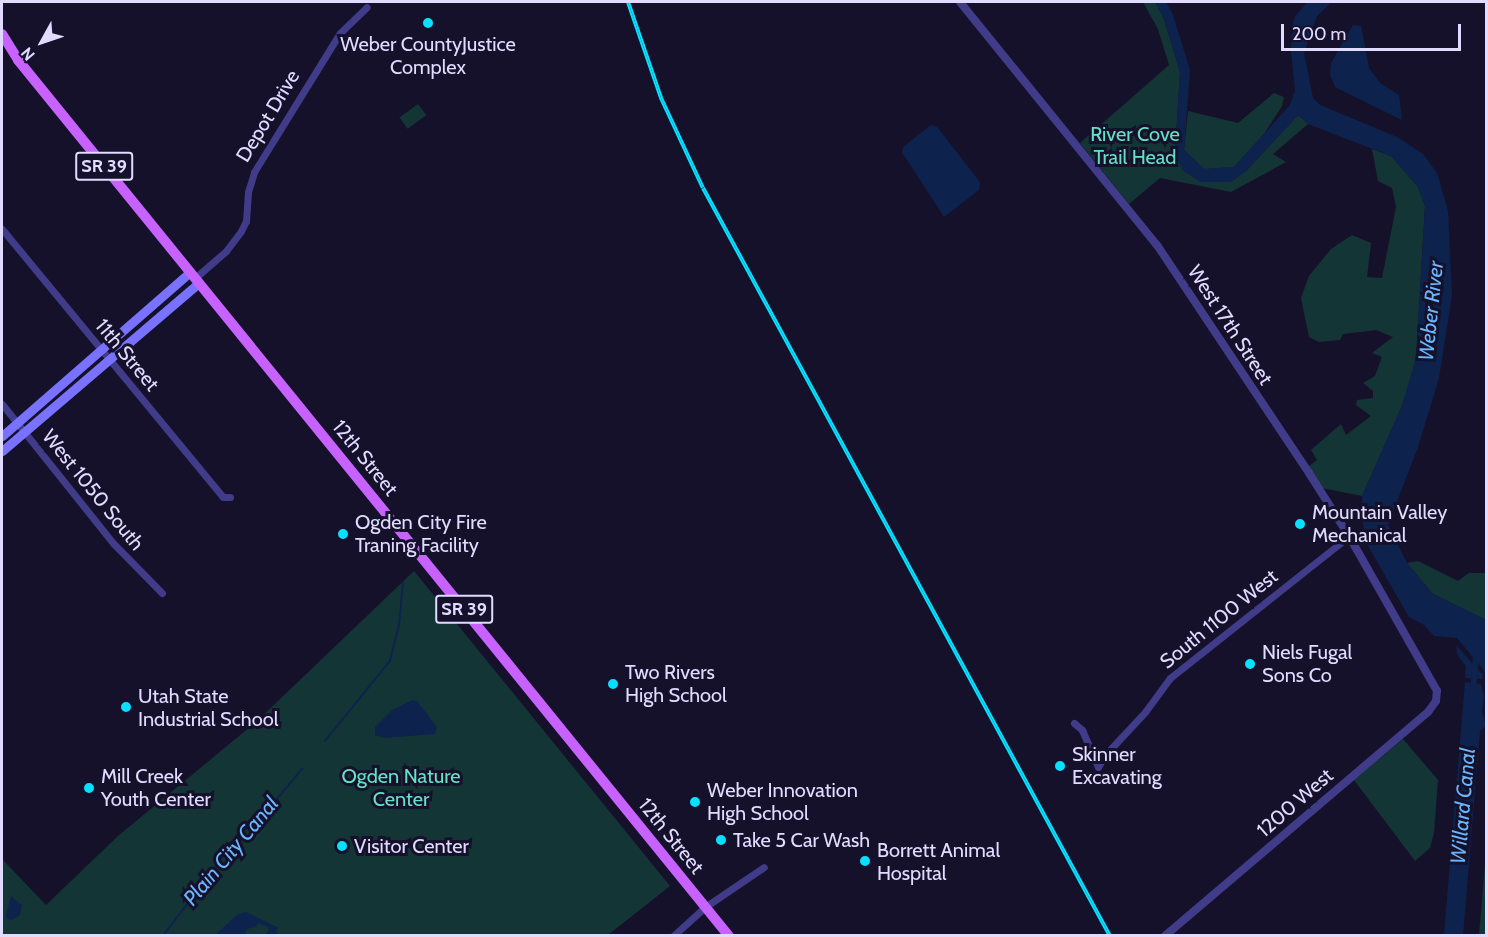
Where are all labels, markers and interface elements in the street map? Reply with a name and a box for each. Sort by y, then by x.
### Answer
north arrow [12,12,72,72]
scale bar [1284,12,1464,50]
marker: Weber CountyJustice Complex [421,16,435,30]
text: 200 m [1292,23,1346,45]
place label: Weber CountyJustice Complex [340,33,516,80]
text: N [17,43,39,64]
street label: Depot Drive [231,66,305,166]
park label: River Cove Trail Head [1090,123,1180,170]
road number: SR 39 [74,151,134,181]
water label: Weber River [1413,260,1449,362]
street label: West 17th Street [1182,261,1278,389]
street label: 11th Street [90,314,164,396]
street label: 12th Street [327,415,403,501]
street label: West 1050 South [37,425,149,555]
place label: Mountain Valley Mechanical [1312,500,1447,547]
place label: Ogden City Fire Traning Facility [355,510,487,557]
marker: Mountain Valley Mechanical [1293,517,1307,531]
marker: Ogden City Fire Traning Facility [336,527,350,541]
street label: South 1100 West [1155,564,1283,674]
road number: SR 39 [434,594,494,624]
place label: Niels Fugal Sons Co [1262,640,1352,687]
marker: Niels Fugal Sons Co [1243,657,1257,671]
place label: Two Rivers High School [625,660,727,707]
marker: Two Rivers High School [606,677,620,691]
place label: Utah State Industrial School [138,684,278,731]
marker: Utah State Industrial School [119,700,133,714]
place label: Skinner Excavating [1072,742,1162,789]
water label: Willard Canal [1445,747,1481,865]
marker: Skinner Excavating [1053,759,1067,773]
street label: 1200 West [1252,763,1338,843]
park label: Ogden Nature Center [341,764,461,811]
place label: Mill Creek Youth Center [101,765,211,812]
place label: Weber Innovation High School [707,778,858,825]
marker: Mill Creek Youth Center [82,781,96,795]
water label: Plain City Canal [178,791,284,911]
street label: 12th Street [633,793,709,879]
marker: Weber Innovation High School [688,795,702,809]
place label: Take 5 Car Wash [733,828,870,852]
marker: Take 5 Car Wash [714,833,728,847]
place label: Visitor Center [354,834,469,858]
place label: Borrett Animal Hospital [877,838,1000,885]
marker: Visitor Center [335,839,349,853]
marker: Borrett Animal Hospital [858,854,872,868]

